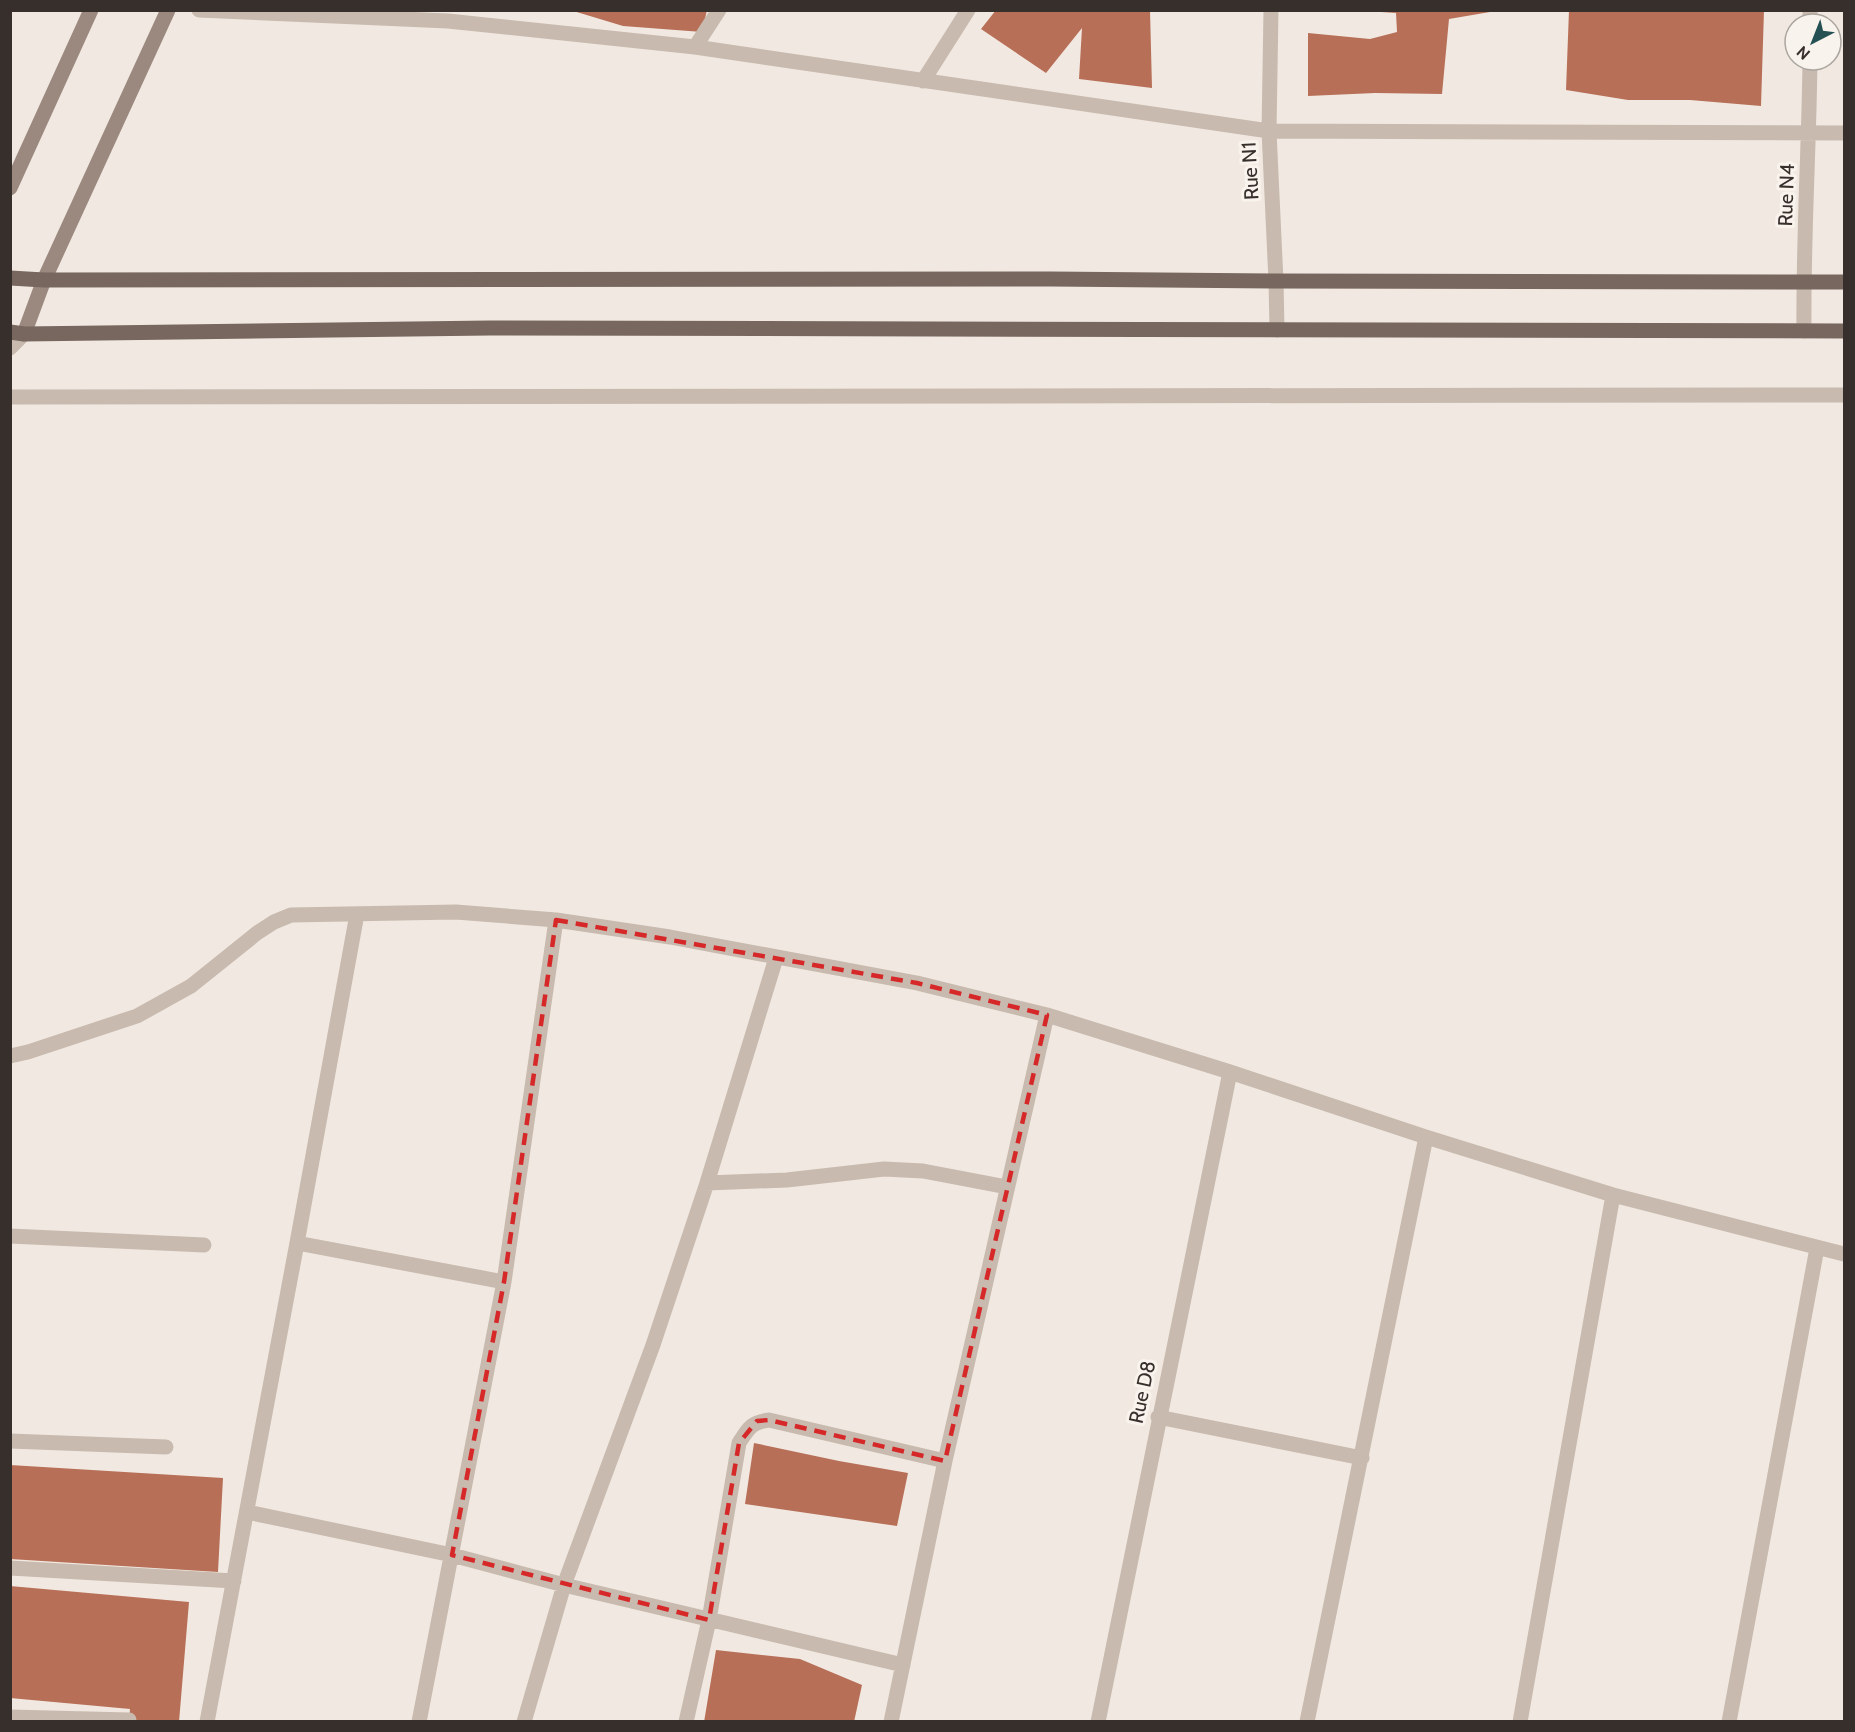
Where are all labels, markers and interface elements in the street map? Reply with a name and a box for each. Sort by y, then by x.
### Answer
north arrow [1783,12,1843,72]
text: N [1793,42,1814,64]
street label: Rue N1 [1237,142,1263,200]
street label: Rue N4 [1773,163,1799,227]
street label: Rue D8 [1124,1358,1160,1426]

